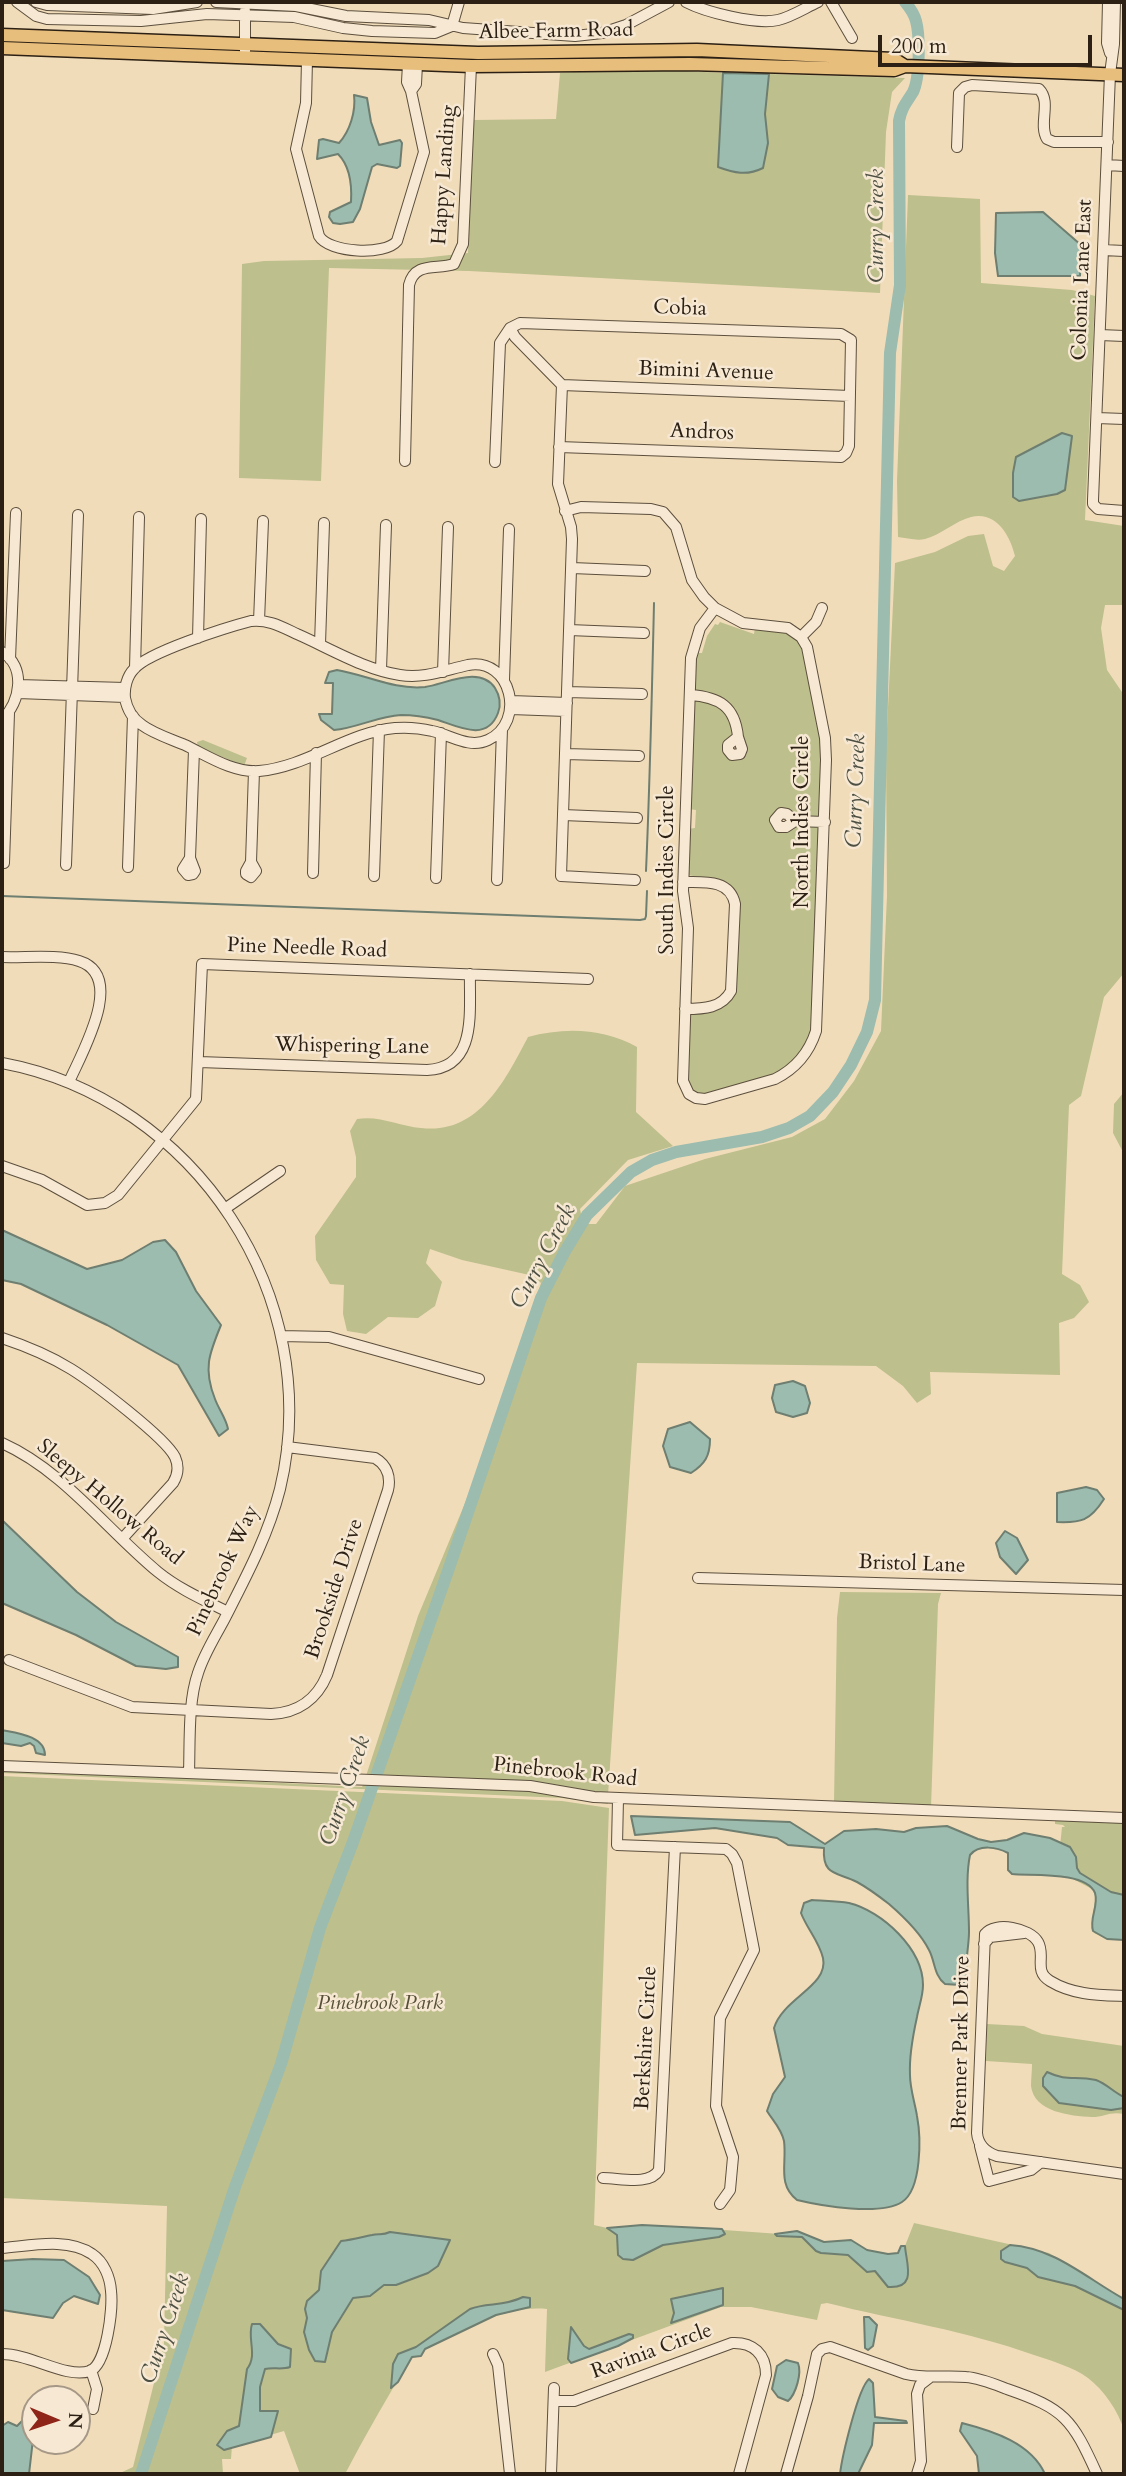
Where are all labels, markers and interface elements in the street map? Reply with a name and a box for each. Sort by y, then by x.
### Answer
street label: Albee Farm Road [479,18,633,46]
scale bar [881,21,1094,65]
text: 200 m [891,32,947,61]
street label: Happy Landing [428,104,462,246]
water label: Curry Creek [864,169,892,283]
street label: Colonia Lane East [1068,199,1098,361]
street label: Cobia [653,295,707,323]
street label: Bimini Avenue [638,357,774,387]
street label: Andros [670,419,734,447]
water label: Curry Creek [841,733,873,849]
street label: North Indies Circle [790,735,816,909]
street label: South Indies Circle [655,785,681,955]
street label: Pine Needle Road [226,934,388,964]
street label: Whispering Lane [275,1033,429,1061]
water label: Curry Creek [505,1200,583,1314]
street label: Sleepy Hollow Road [31,1435,187,1571]
street label: Pinebrook Way [183,1501,265,1641]
street label: Brookside Drive [300,1516,370,1662]
street label: Bristol Lane [858,1551,966,1579]
water label: Curry Creek [314,1732,378,1850]
street label: Pinebrook Road [492,1753,638,1793]
street label: Brenner Park Drive [948,1955,976,2131]
street label: Berkshire Circle [631,1965,663,2111]
park label: Pinebrook Park [317,1991,443,2017]
water label: Curry Creek [135,2270,197,2388]
street label: Ravinia Circle [588,2318,716,2386]
north arrow [21,2385,91,2455]
text: N [62,2412,88,2429]

